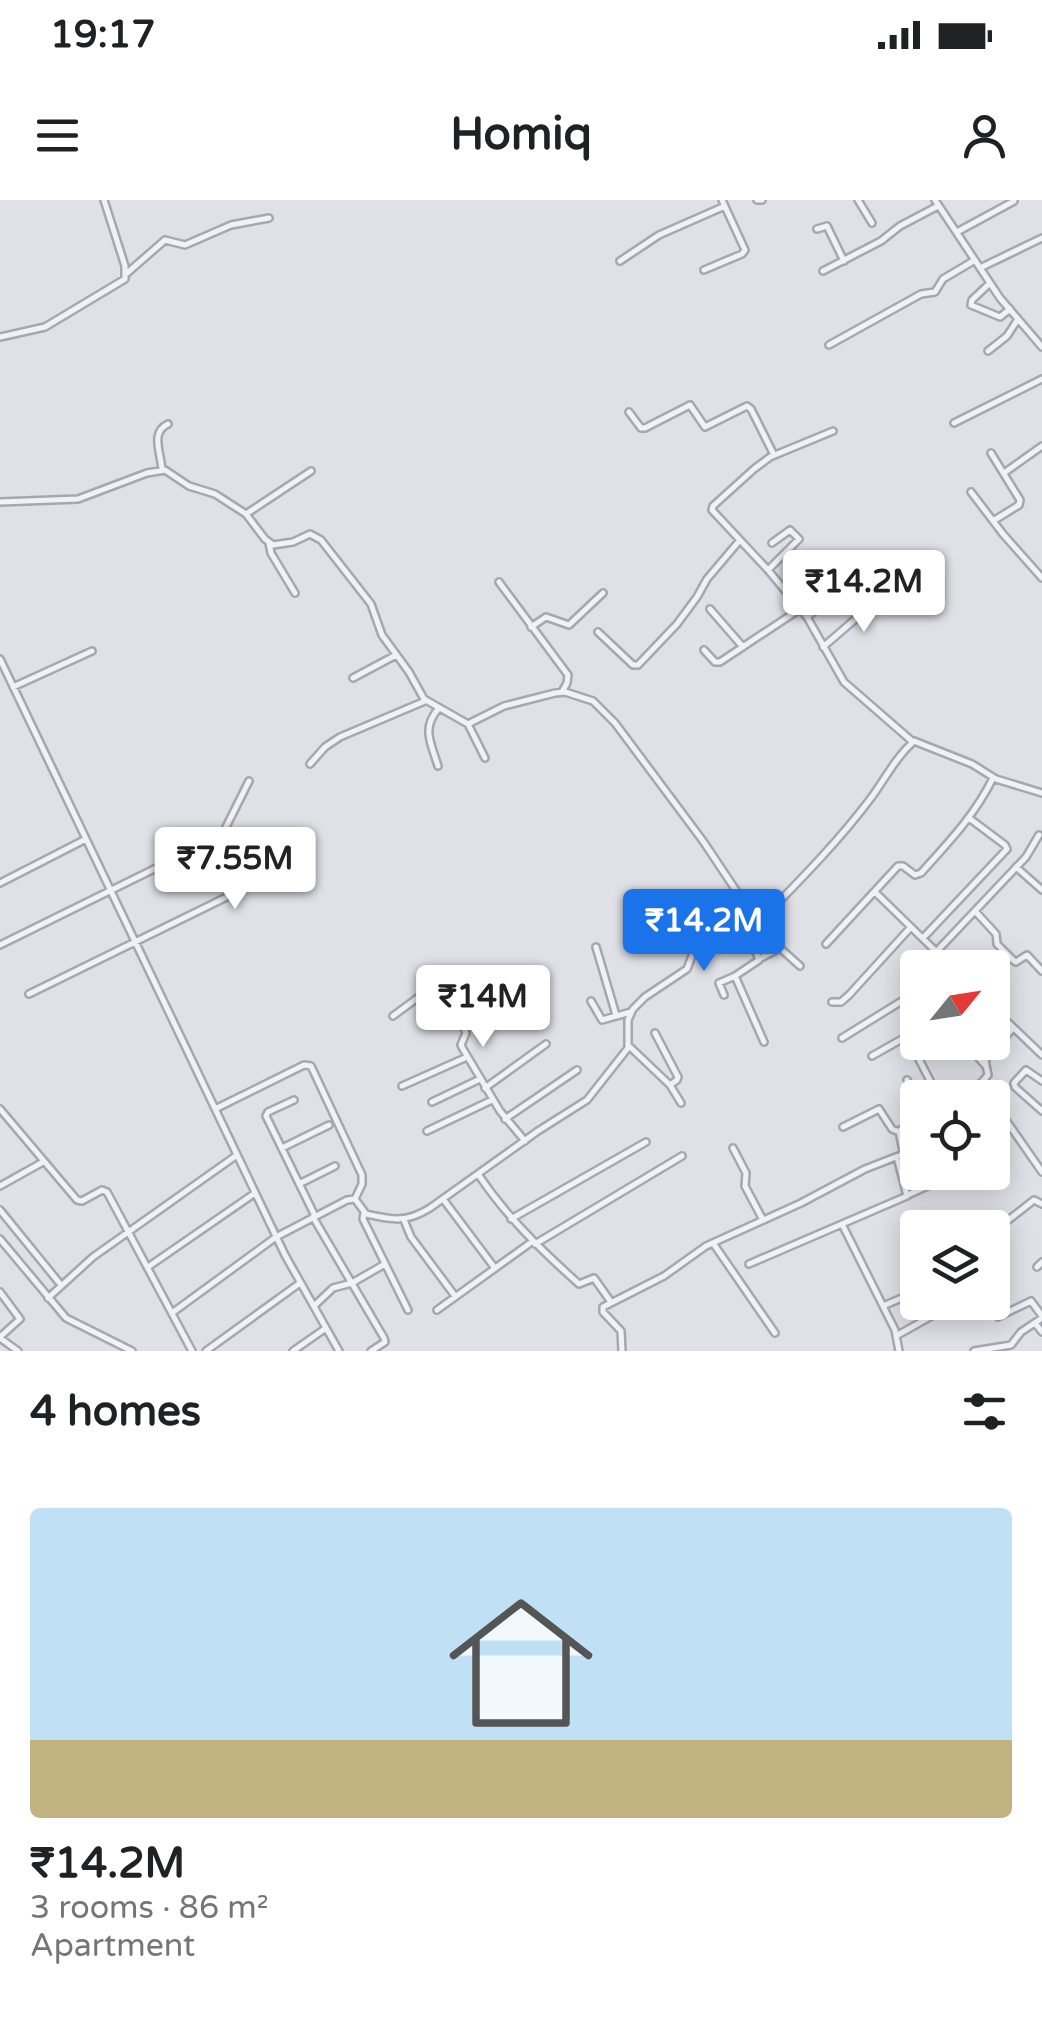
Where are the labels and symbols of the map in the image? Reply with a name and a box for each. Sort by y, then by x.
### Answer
pin: ₹14.2M [783,550,945,635]
pin: ₹7.55M [154,827,316,912]
pin: ₹14.2M [623,889,785,974]
north arrow [900,950,1010,1060]
pin: ₹14M [424,965,542,1050]

